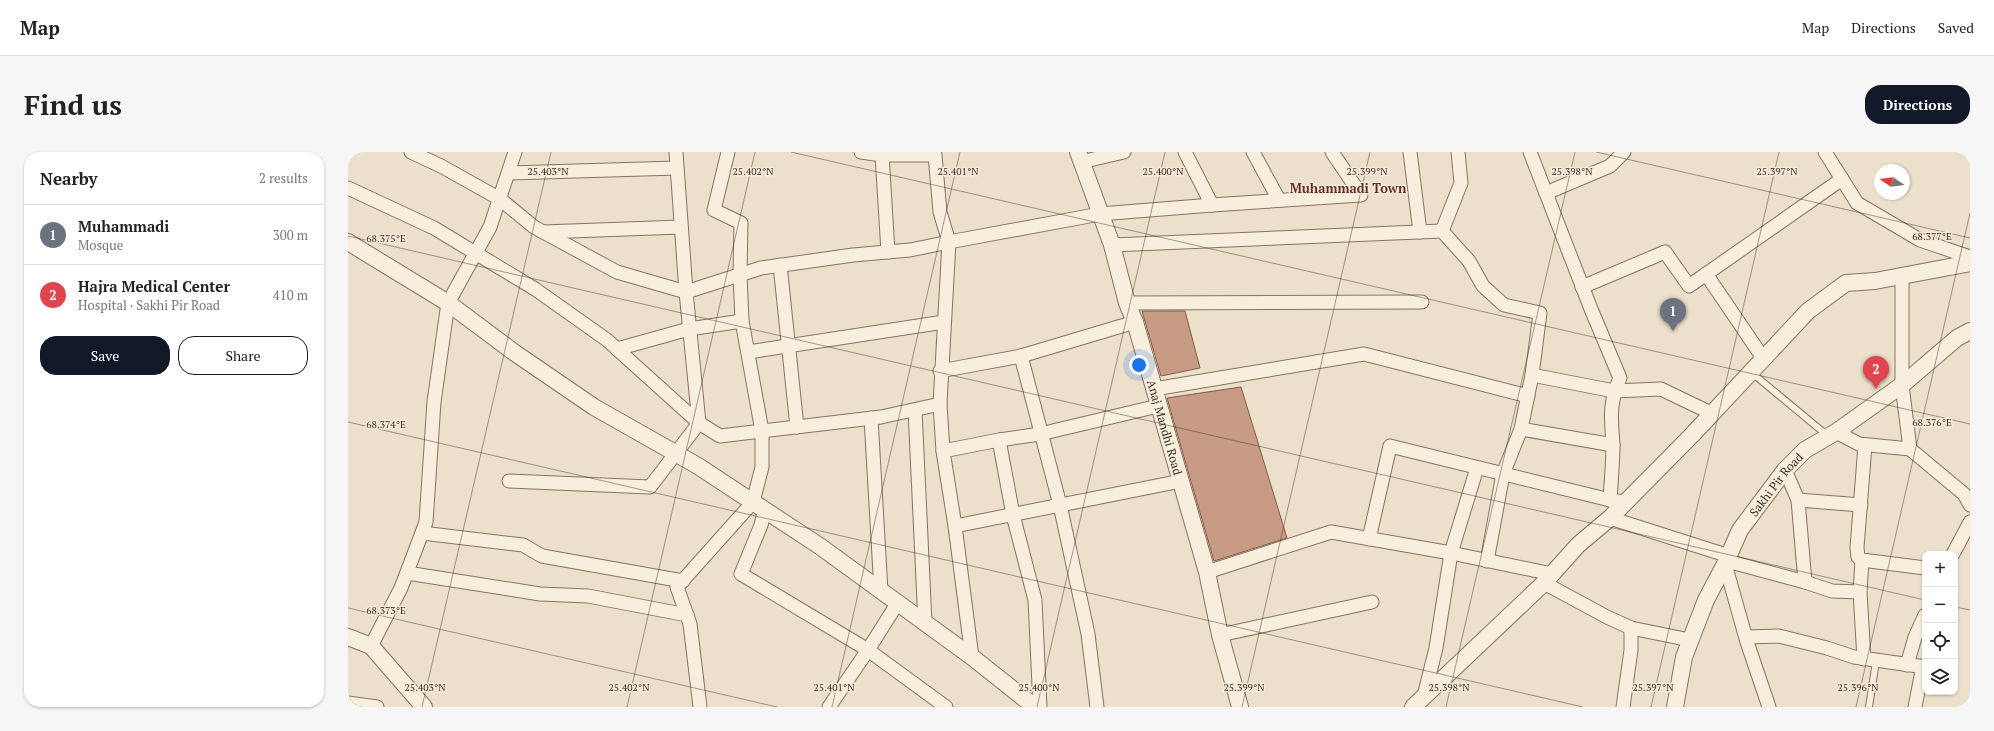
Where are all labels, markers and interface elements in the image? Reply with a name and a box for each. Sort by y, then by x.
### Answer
text: Map [20,15,60,40]
text: Map [1802,18,1829,37]
text: Directions [1851,18,1916,37]
text: Saved [1938,18,1974,37]
button: Directions [1865,85,1970,124]
text: Find us [24,86,122,123]
north arrow [1874,164,1910,200]
text: 25.403°N [528,165,569,178]
text: 25.402°N [733,165,774,178]
text: 25.401°N [938,165,979,178]
text: 25.400°N [1143,165,1184,178]
text: 25.399°N [1347,165,1388,178]
text: 25.398°N [1552,165,1593,178]
text: 25.397°N [1757,165,1798,178]
text: Nearby [40,167,98,190]
text: 2 results [259,169,308,187]
district label: Muhammadi Town [1290,179,1407,197]
text: Muhammadi [78,216,169,236]
text: 1 [49,226,57,244]
text: 300 m [273,226,308,244]
text: 68.377°E [1912,230,1952,243]
text: 68.375°E [366,232,406,245]
text: Mosque [78,236,123,254]
text: Hajra Medical Center [78,276,230,296]
text: 2 [49,286,57,304]
text: 410 m [273,286,308,304]
text: Hospital · Sakhi Pir Road [78,296,220,314]
pin: 1 [1660,298,1686,331]
button: Save [40,336,170,375]
button: Share [178,336,308,375]
your location [1129,355,1149,375]
pin: 2 [1863,356,1889,389]
street label: Anaj Mandhi Road [1144,378,1186,477]
text: 68.376°E [1912,416,1952,429]
text: 68.374°E [366,418,406,431]
street label: Sakhi Pir Road [1746,449,1806,519]
map controls [1922,551,1958,695]
button: + [1922,551,1958,587]
button: − [1922,587,1958,623]
text: 68.373°E [366,604,406,617]
button: locate [1922,623,1958,659]
button: layers [1922,659,1958,695]
text: 25.403°N [405,681,446,694]
text: 25.402°N [609,681,650,694]
text: 25.401°N [814,681,855,694]
text: 25.400°N [1019,681,1060,694]
text: 25.399°N [1224,681,1265,694]
text: 25.398°N [1429,681,1470,694]
text: 25.397°N [1633,681,1674,694]
text: 25.396°N [1838,681,1879,694]

